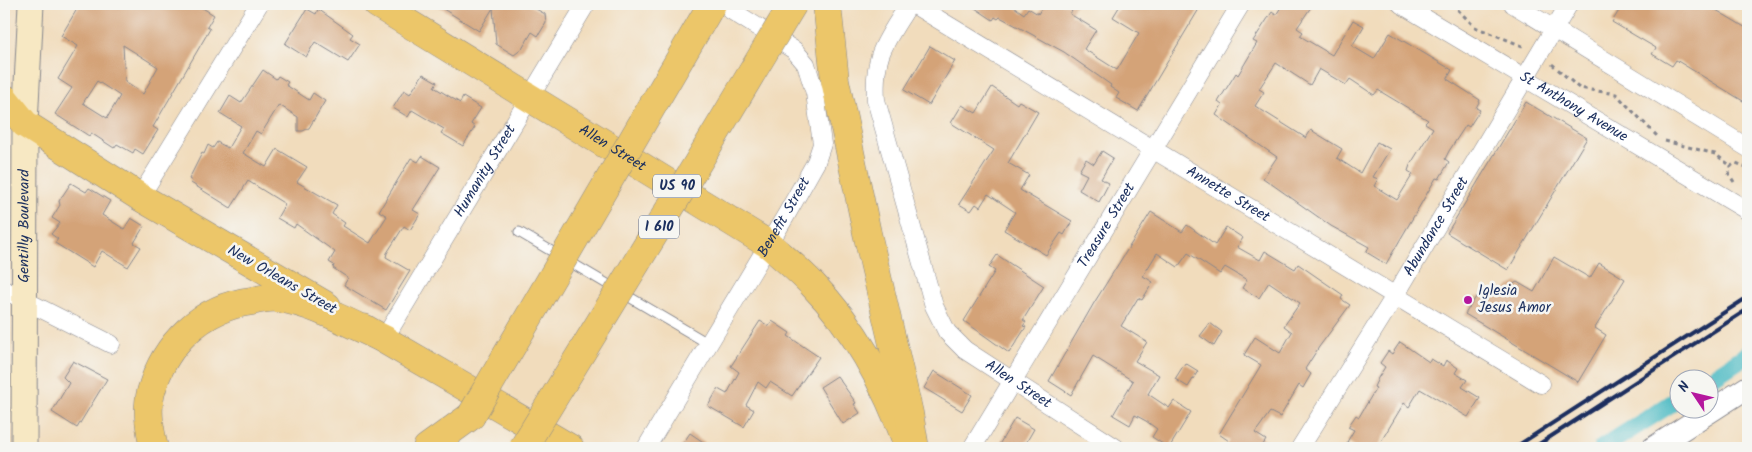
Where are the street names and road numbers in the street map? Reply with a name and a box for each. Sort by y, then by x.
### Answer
street label: St Anthony Avenue [1515,65,1633,149]
street label: Allen Street [574,118,651,178]
street label: Humanity Street [448,120,523,222]
street label: Annette Street [1181,160,1275,229]
street label: Gentilly Boulevard [13,169,37,283]
street label: Abundance Street [1397,172,1475,281]
street label: Benefit Street [751,173,817,262]
road number: US 90 [653,175,701,198]
street label: Treasure Street [1072,178,1142,273]
road number: I 610 [639,216,679,238]
street label: New Orleans Street [223,239,341,321]
street label: Allen Street [980,354,1056,415]

